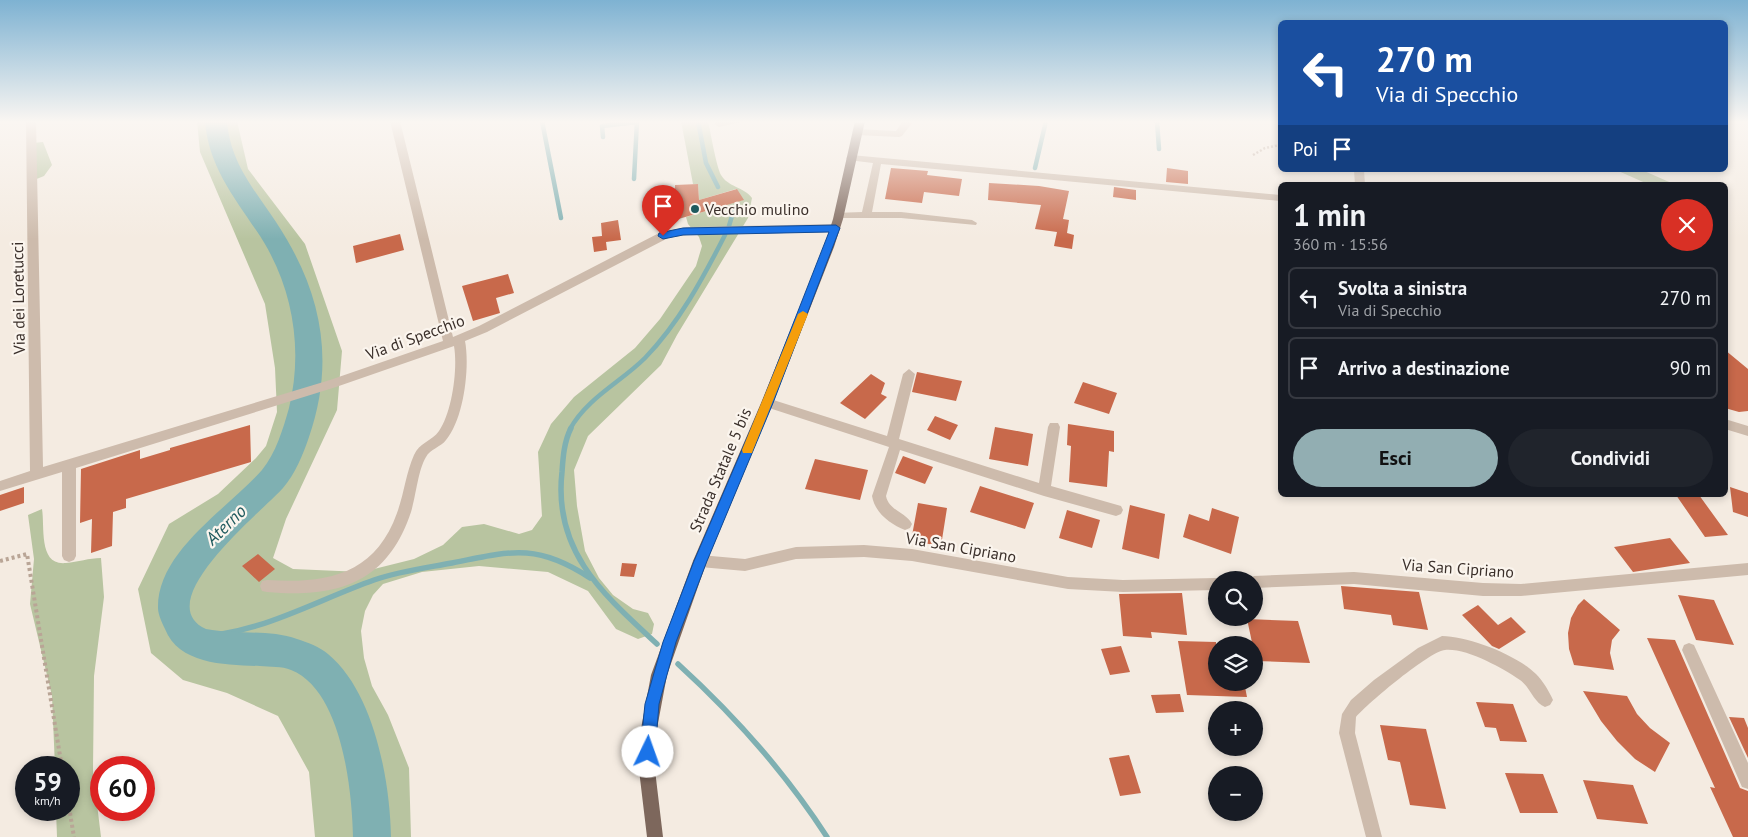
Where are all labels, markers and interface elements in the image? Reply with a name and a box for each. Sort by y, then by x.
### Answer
text: 270 m [1376,36,1473,82]
icon: left [1293,40,1358,105]
text: Via di Specchio [1376,80,1518,108]
icon: arrive [1328,135,1356,163]
text: Poi [1293,137,1318,161]
pin [642,185,684,236]
icon: arrive [649,192,677,220]
text: 1 min [1293,195,1366,234]
place label: Vecchio mulino [704,199,809,219]
button: close [1661,199,1713,251]
marker: Vecchio mulino [689,203,701,215]
text: 360 m · 15:56 [1293,234,1388,254]
street label: Via dei Loretucci [7,241,29,356]
text: Svolta a sinistra [1338,276,1467,300]
icon: left [1295,284,1323,312]
text: 270 m [1659,286,1711,310]
text: Via di Specchio [1338,300,1442,320]
street label: Via di Specchio [362,310,467,364]
icon: arrive [1295,354,1323,382]
text: Arrivo a destinazione [1338,356,1510,380]
text: 90 m [1670,356,1711,380]
street label: Strada Statale 5 bis [685,405,755,535]
button: Esci [1293,429,1498,487]
button: Condividi [1508,429,1713,487]
water label: Aterno [200,500,251,550]
street label: Via San Cipriano [903,527,1018,567]
street label: Via San Cipriano [1400,554,1515,582]
map controls [1208,571,1263,821]
button: search [1208,571,1263,626]
button: layers [1208,636,1263,691]
button: + [1208,701,1263,756]
position arrow [621,725,673,777]
speed limit sign: 60 [90,756,155,821]
text: 59 [33,766,62,798]
button: − [1208,766,1263,821]
text: km/h [34,793,61,808]

